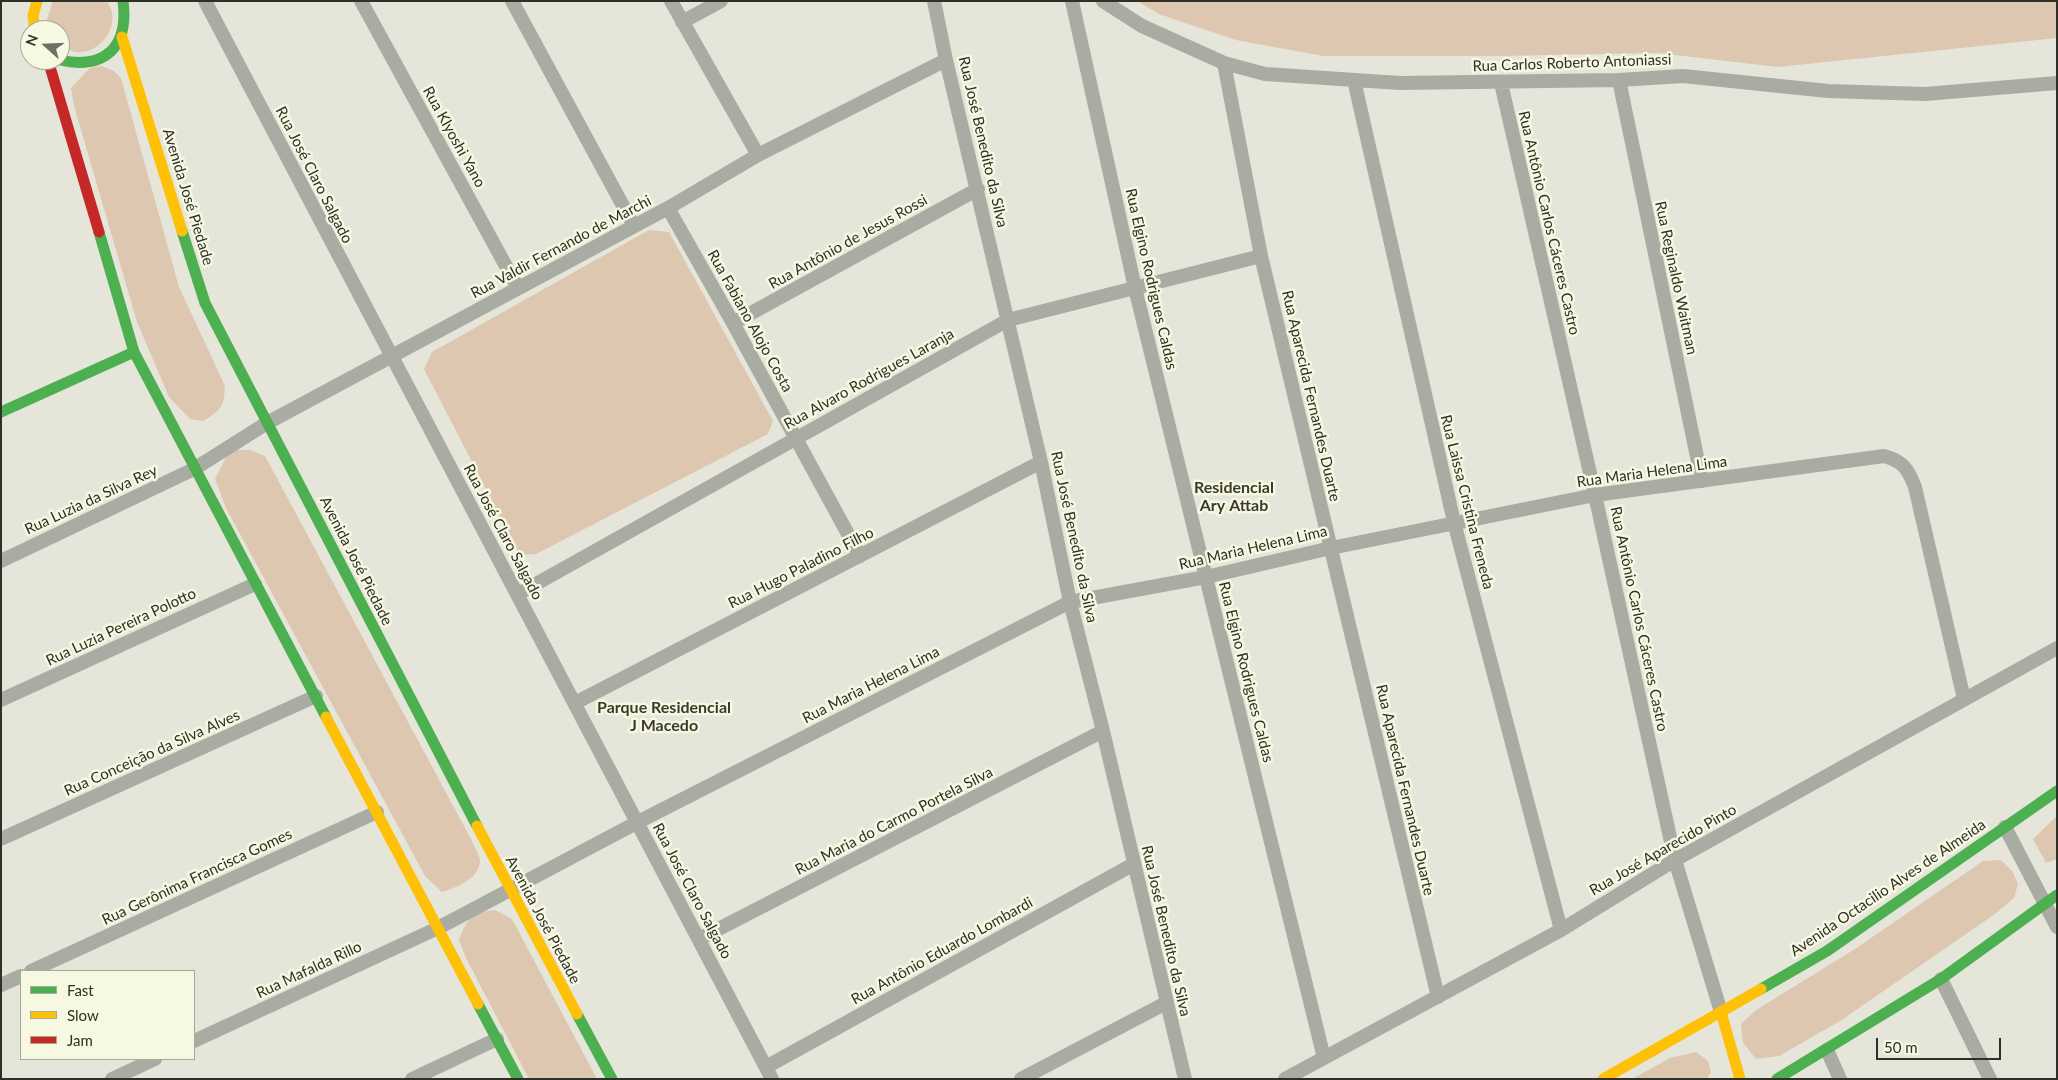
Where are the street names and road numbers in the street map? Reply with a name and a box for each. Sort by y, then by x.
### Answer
street label: Rua Carlos Roberto Antoniassi [1472,51,1672,75]
street label: Rua José Benedito da Silva [955,55,1011,229]
street label: Rua Klyoshi Yano [419,83,489,191]
street label: Rua José Claro Salgado [272,104,356,246]
street label: Rua Antônio Carlos Cáceres Castro [1514,109,1584,337]
street label: Avenida José Piedade [159,126,217,268]
street label: Rua Elgino Rodrigues Caldas [1121,187,1181,371]
street label: Rua Antônio de Jesus Rossi [766,191,930,293]
street label: Rua Valdir Fernando de Marchi [468,192,654,302]
street label: Rua Reginaldo Waitman [1651,200,1701,356]
street label: Rua Fabiano Alojo Costa [703,247,797,395]
street label: Rua Aparecida Fernandes Duarte [1278,289,1344,503]
street label: Rua Alvaro Rodrigues Laranja [781,325,957,433]
street label: Rua Laissa Cristina Freneda [1437,413,1497,591]
street label: Rua José Benedito da Silva [1047,450,1101,624]
street label: Rua Maria Helena Lima [1576,453,1728,491]
street label: Rua Luzia da Silva Rey [22,461,160,539]
street label: Rua José Claro Salgado [460,461,546,603]
street label: Avenida José Piedade [316,494,396,628]
street label: Rua Antônio Carlos Cáceres Castro [1606,505,1672,733]
street label: Rua Maria Helena Lima [1177,522,1329,574]
street label: Rua Hugo Paladino Filho [725,523,877,613]
street label: Rua Elgino Rodrigues Caldas [1215,580,1277,764]
street label: Rua Luzia Pereira Polotto [43,584,199,670]
street label: Rua Maria Helena Lima [799,643,943,727]
street label: Rua Aparecida Fernandes Duarte [1372,683,1438,897]
street label: Rua Conceição da Silva Alves [61,706,243,800]
street label: Rua Maria do Carmo Portela Silva [792,763,996,879]
street label: Rua José Aparecido Pinto [1586,801,1740,899]
street label: Avenida Octacilio Alves de Almeida [1787,816,1989,960]
street label: Rua José Claro Salgado [649,820,735,962]
street label: Rua Gerônima Francisca Gomes [99,825,295,929]
street label: Rua José Benedito da Silva [1138,844,1194,1018]
street label: Avenida José Piedade [502,853,584,987]
street label: Rua Antônio Eduardo Lombardi [848,893,1036,1009]
street label: Rua Mafalda Rillo [253,938,365,1002]

